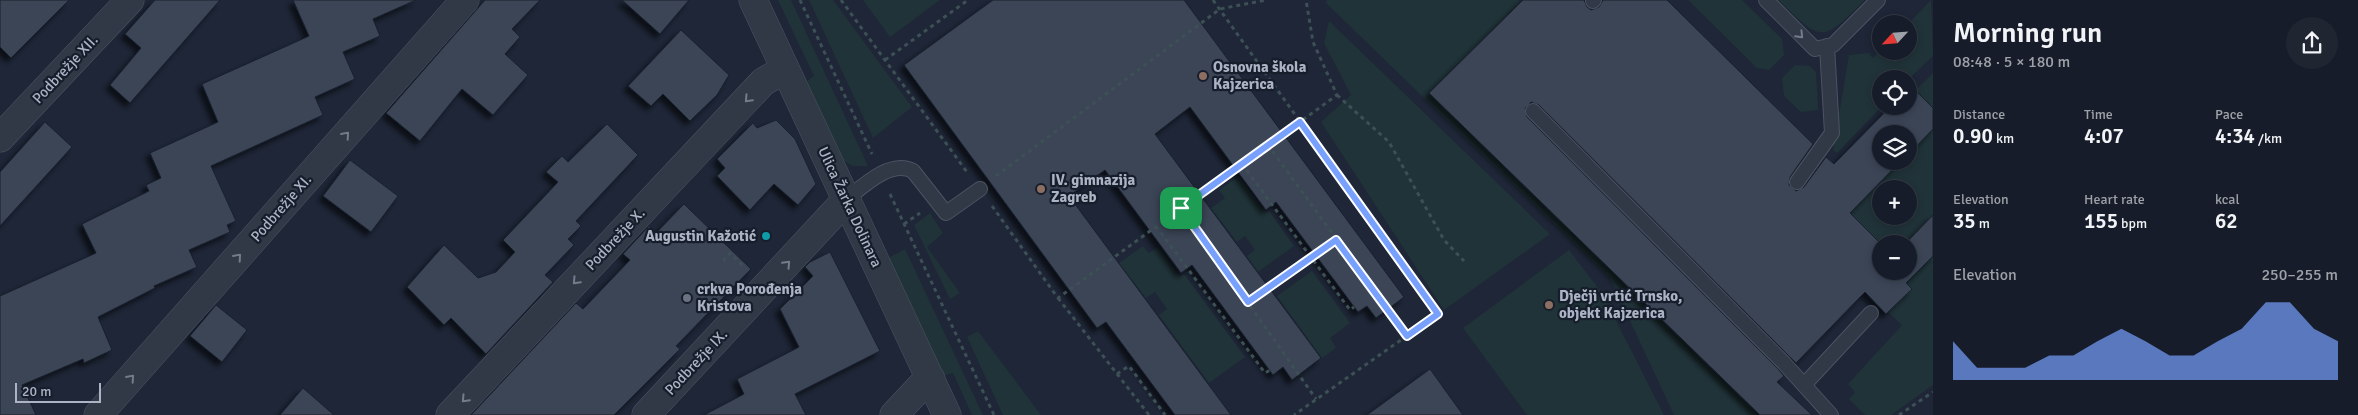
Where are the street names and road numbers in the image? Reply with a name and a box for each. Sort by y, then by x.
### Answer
street label: Podbrežje XII. [29,31,102,107]
street label: Ulica Žarka Dolinara [814,144,886,270]
street label: Podbrežje XI. [247,171,315,245]
street label: Podbrežje X. [582,204,649,274]
street label: Podbrežje IX. [661,325,731,399]

